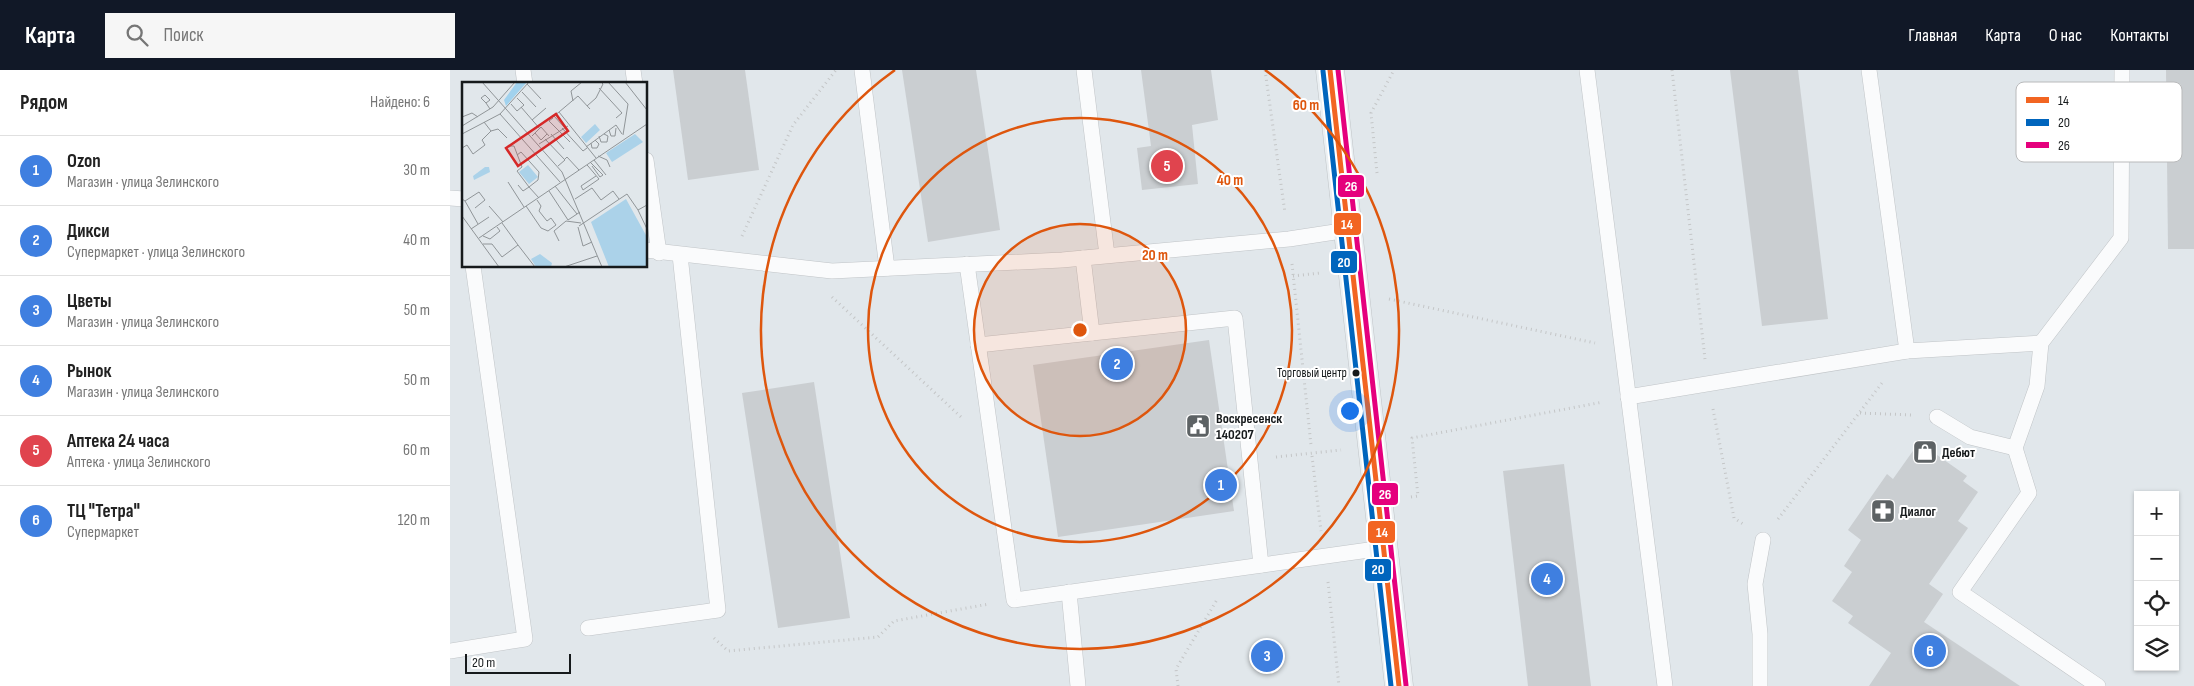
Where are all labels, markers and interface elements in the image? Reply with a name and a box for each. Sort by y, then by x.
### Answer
search box [105,13,455,58]
text: Карта [25,21,75,50]
icon: search [123,21,151,49]
text: Поиск [163,24,204,47]
text: Главная [1908,25,1957,46]
text: Карта [1985,25,2021,46]
text: О нас [2049,25,2082,46]
text: Контакты [2110,25,2169,46]
inset map [462,82,648,268]
legend [2016,82,2182,162]
text: Рядом [20,90,68,115]
text: 14 [2058,92,2069,109]
text: Найдено: 6 [370,93,430,112]
text: 60 m [1293,96,1319,115]
text: 20 [2058,114,2070,131]
text: 26 [2058,137,2070,154]
pin: 5 [1151,147,1183,185]
text: Ozon [67,150,101,173]
text: 1 [33,161,39,180]
text: 30 m [403,161,430,180]
text: 40 m [1217,171,1243,190]
text: Магазин · улица Зелинского [67,173,219,192]
line badge: 26 [1337,174,1365,198]
text: 26 [1345,178,1358,195]
line badge: 14 [1333,212,1362,236]
text: 14 [1341,216,1354,233]
text: Дикси [67,220,110,243]
text: 2 [32,231,40,250]
text: 40 m [403,231,430,250]
text: Супермаркет · улица Зелинского [67,243,245,262]
text: 20 m [1142,246,1168,265]
line badge: 20 [1330,250,1358,274]
text: 20 [1338,254,1351,271]
text: Цветы [67,290,112,313]
text: 3 [32,301,40,320]
text: 50 m [404,301,430,320]
text: Магазин · улица Зелинского [67,313,219,332]
centre of rings [1071,321,1089,339]
pin: 2 [1101,345,1133,383]
text: Рынок [67,360,112,383]
place label: Торговый центр [1277,365,1347,381]
marker: Торговый центр [1351,368,1361,378]
text: 4 [32,371,40,390]
text: 50 m [404,371,430,390]
text: Магазин · улица Зелинского [67,383,219,402]
your location [1337,398,1363,424]
place label: Воскресенск 140207 [1216,410,1282,443]
public building icon: Воскресенск 140207 [1185,413,1211,439]
text: Аптека 24 часа [67,430,170,453]
shop icon: Дебют [1912,439,1938,465]
text: 5 [32,441,40,460]
text: 60 m [403,441,430,460]
place label: Дебют [1942,444,1975,461]
text: Аптека · улица Зелинского [67,453,211,472]
pin: 1 [1205,466,1237,504]
line badge: 26 [1371,482,1399,506]
text: 26 [1379,486,1392,503]
map controls [2134,491,2179,671]
button: + [2134,491,2179,536]
pharmacy icon: Диалог [1870,498,1896,524]
text: ТЦ "Тетра" [67,500,140,523]
place label: Диалог [1900,503,1937,520]
text: 6 [32,511,40,530]
text: 120 m [398,511,430,530]
line badge: 14 [1367,520,1396,544]
text: Супермаркет [67,523,139,542]
text: 14 [1376,524,1389,541]
button: − [2134,536,2179,581]
line badge: 20 [1364,558,1392,582]
pin: 4 [1531,560,1563,598]
text: 20 [1372,561,1385,578]
button: locate [2134,581,2179,626]
button: layers [2134,626,2179,671]
pin: 6 [1914,632,1946,670]
pin: 3 [1251,637,1283,675]
scale bar [465,651,571,674]
text: 20 m [472,654,495,671]

